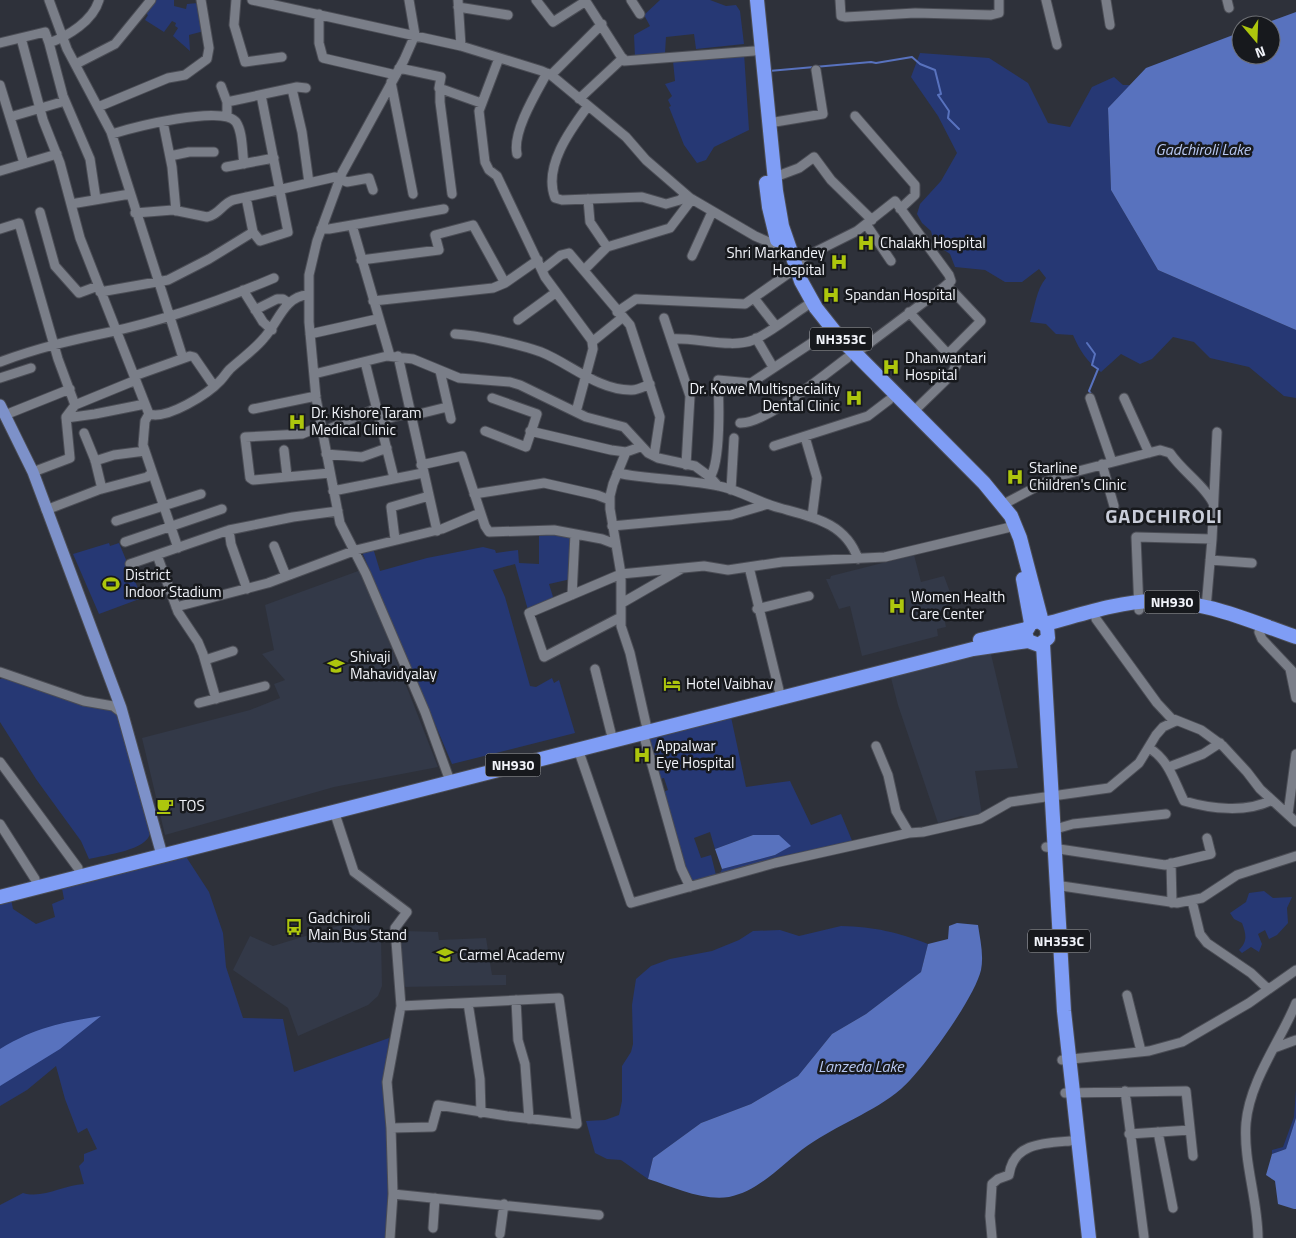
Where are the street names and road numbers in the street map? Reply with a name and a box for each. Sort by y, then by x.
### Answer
road number: NH353C [810,328,872,350]
road number: NH930 [1144,590,1200,614]
road number: NH930 [486,754,540,776]
road number: NH353C [1028,929,1090,952]

